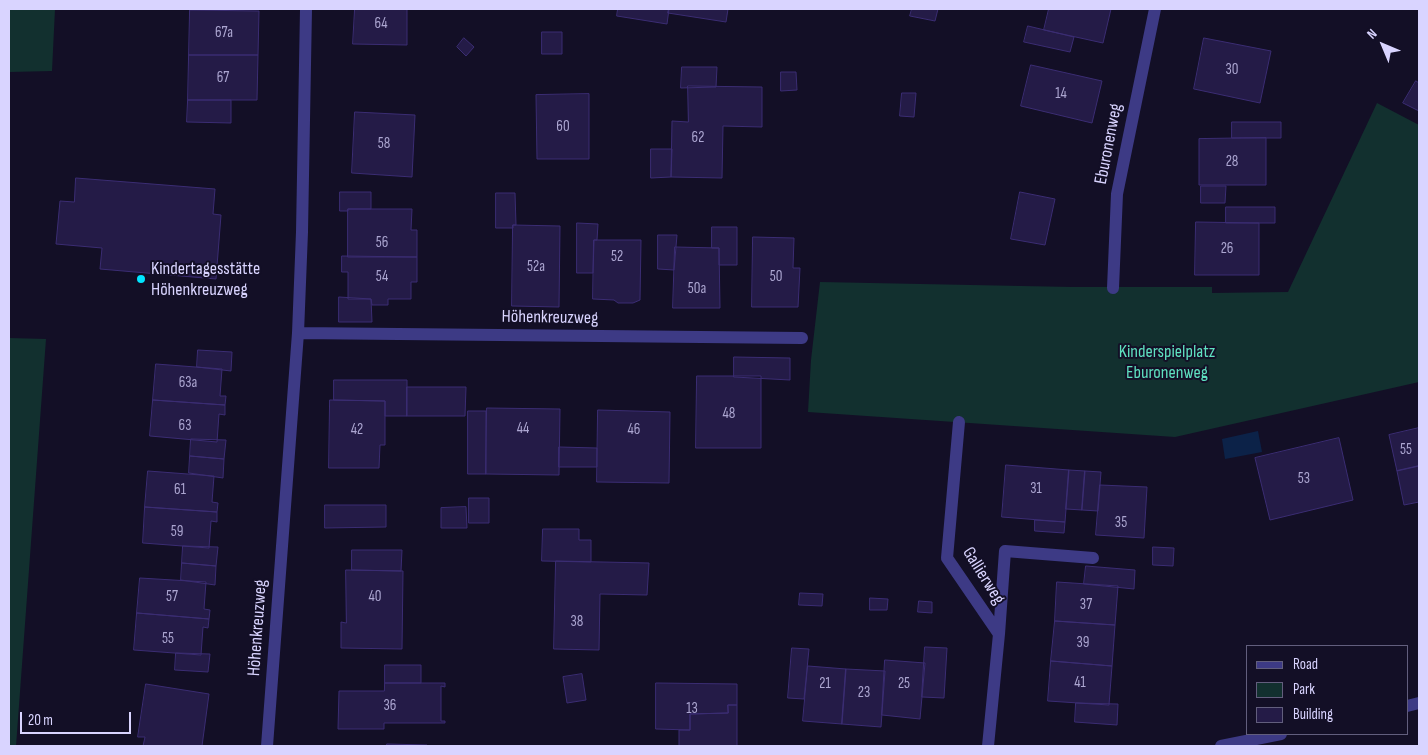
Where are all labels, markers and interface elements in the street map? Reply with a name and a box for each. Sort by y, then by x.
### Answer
house number: 64 [374,15,388,33]
north arrow [1358,20,1408,70]
house number: 67a [215,24,233,42]
text: N [1363,25,1381,43]
house number: 30 [1226,61,1238,79]
house number: 67 [217,69,229,87]
house number: 14 [1055,85,1067,103]
street label: Eburonenweg [1091,102,1127,186]
house number: 60 [556,118,570,136]
house number: 62 [692,129,704,147]
house number: 58 [378,135,390,153]
house number: 28 [1226,153,1238,171]
house number: 56 [376,234,388,252]
house number: 26 [1221,240,1233,258]
house number: 52 [611,248,623,266]
place label: Kindertagesstätte Höhenkreuzweg [151,258,260,300]
house number: 52a [527,258,545,276]
house number: 54 [376,268,388,286]
house number: 50 [770,268,782,286]
marker: Kindertagesstätte Höhenkreuzweg [135,273,147,285]
house number: 50a [688,280,706,298]
street label: Höhenkreuzweg [501,306,599,330]
park label: Kinderspielplatz Eburonenweg [1119,341,1215,384]
house number: 63a [179,374,197,392]
house number: 48 [723,405,735,423]
house number: 63 [179,417,191,435]
house number: 44 [517,420,529,438]
house number: 42 [351,421,363,439]
house number: 46 [628,421,640,439]
house number: 55 [1400,441,1412,459]
house number: 53 [1298,470,1310,488]
house number: 31 [1030,480,1042,498]
house number: 61 [174,481,186,499]
house number: 35 [1115,514,1127,532]
house number: 59 [171,523,183,541]
street label: Gallierweg [957,543,1009,609]
street label: Höhenkreuzweg [244,579,272,677]
house number: 57 [166,588,178,606]
house number: 40 [369,588,381,606]
house number: 37 [1080,596,1092,614]
house number: 38 [571,613,583,631]
house number: 55 [162,630,174,648]
house number: 39 [1077,634,1089,652]
legend [1246,645,1408,735]
text: Road [1293,655,1318,674]
house number: 41 [1074,674,1086,692]
house number: 21 [819,675,831,693]
house number: 25 [898,675,910,693]
text: Park [1293,680,1315,699]
house number: 23 [858,684,870,702]
house number: 36 [384,697,396,715]
house number: 13 [686,700,698,718]
scale bar [22,702,134,734]
text: Building [1293,705,1333,724]
text: 20 m [28,711,53,730]

